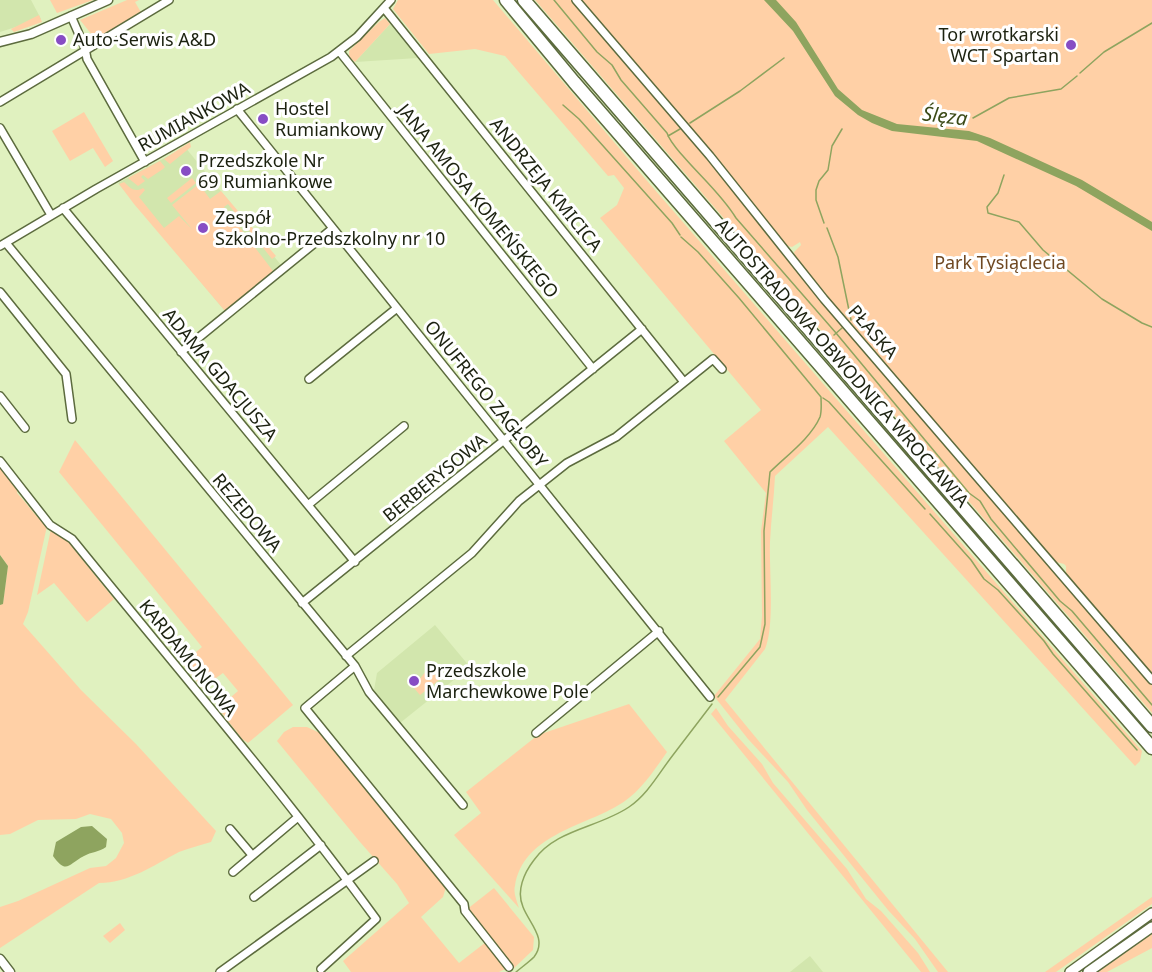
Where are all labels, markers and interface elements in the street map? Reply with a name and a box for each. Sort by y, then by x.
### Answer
place label: Tor wrotkarski WCT Spartan [939,22,1059,67]
place label: Auto-Serwis A&D [73,27,216,51]
marker: Auto-Serwis A&D [54,33,68,47]
marker: Tor wrotkarski WCT Spartan [1064,38,1078,52]
street label: RUMIANKOWA [133,75,254,157]
place label: Hostel Rumiankowy [275,96,384,141]
street label: JANA AMOSA KOMEŃSKIEGO [392,97,565,302]
water label: Ślęza [921,99,969,132]
marker: Hostel Rumiankowy [256,112,270,126]
street label: ANDRZEJA KMICICA [485,112,609,257]
place label: Przedszkole Nr 69 Rumiankowe [198,148,333,193]
marker: Przedszkole Nr 69 Rumiankowe [179,164,193,178]
place label: Zespół Szkolno-Przedszkolny nr 10 [215,205,445,250]
street label: AUTOSTRADOWA OBWODNICA WROCŁAWIA [711,213,975,512]
marker: Zespół Szkolno-Przedszkolny nr 10 [196,221,210,235]
park label: Park Tysiąclecia [934,250,1066,274]
street label: PŁASKA [844,299,904,364]
street label: ADAMA GDACJUSZA [158,303,284,446]
street label: ONUFREGO ZAGŁOBY [420,315,554,473]
street label: BERBERYSOWA [377,428,492,527]
street label: REZEDOWA [208,468,288,557]
street label: KARDAMONOWA [134,594,244,721]
place label: Przedszkole Marchewkowe Pole [426,658,589,703]
marker: Przedszkole Marchewkowe Pole [407,674,421,688]

